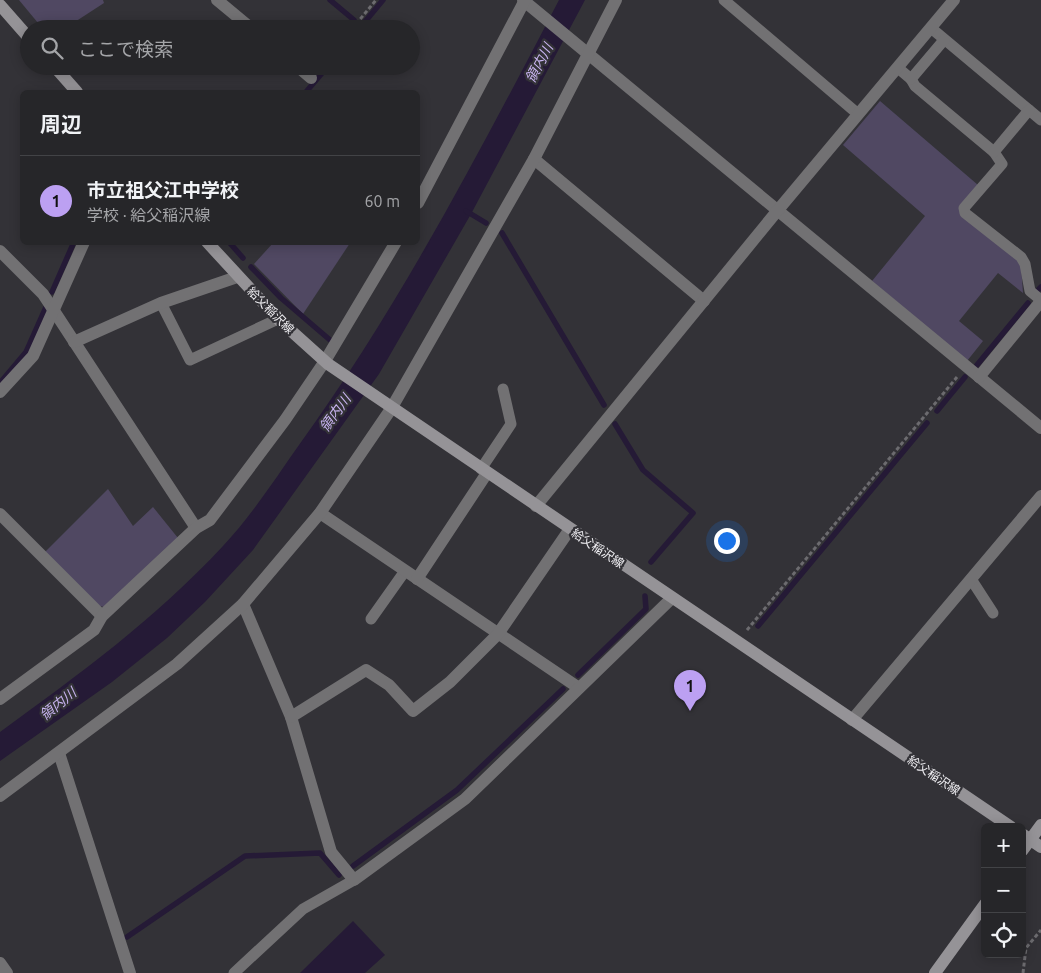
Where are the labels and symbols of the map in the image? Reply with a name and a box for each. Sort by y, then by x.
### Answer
water label: 領内川 [522,39,557,85]
street label: 給父稲沢線 [245,284,297,336]
water label: 領内川 [316,390,355,435]
street label: 給父稲沢線 [569,526,627,570]
your location [714,528,740,554]
pin: 1 [674,670,706,711]
water label: 領内川 [37,683,81,723]
street label: 給父稲沢線 [905,753,963,797]

